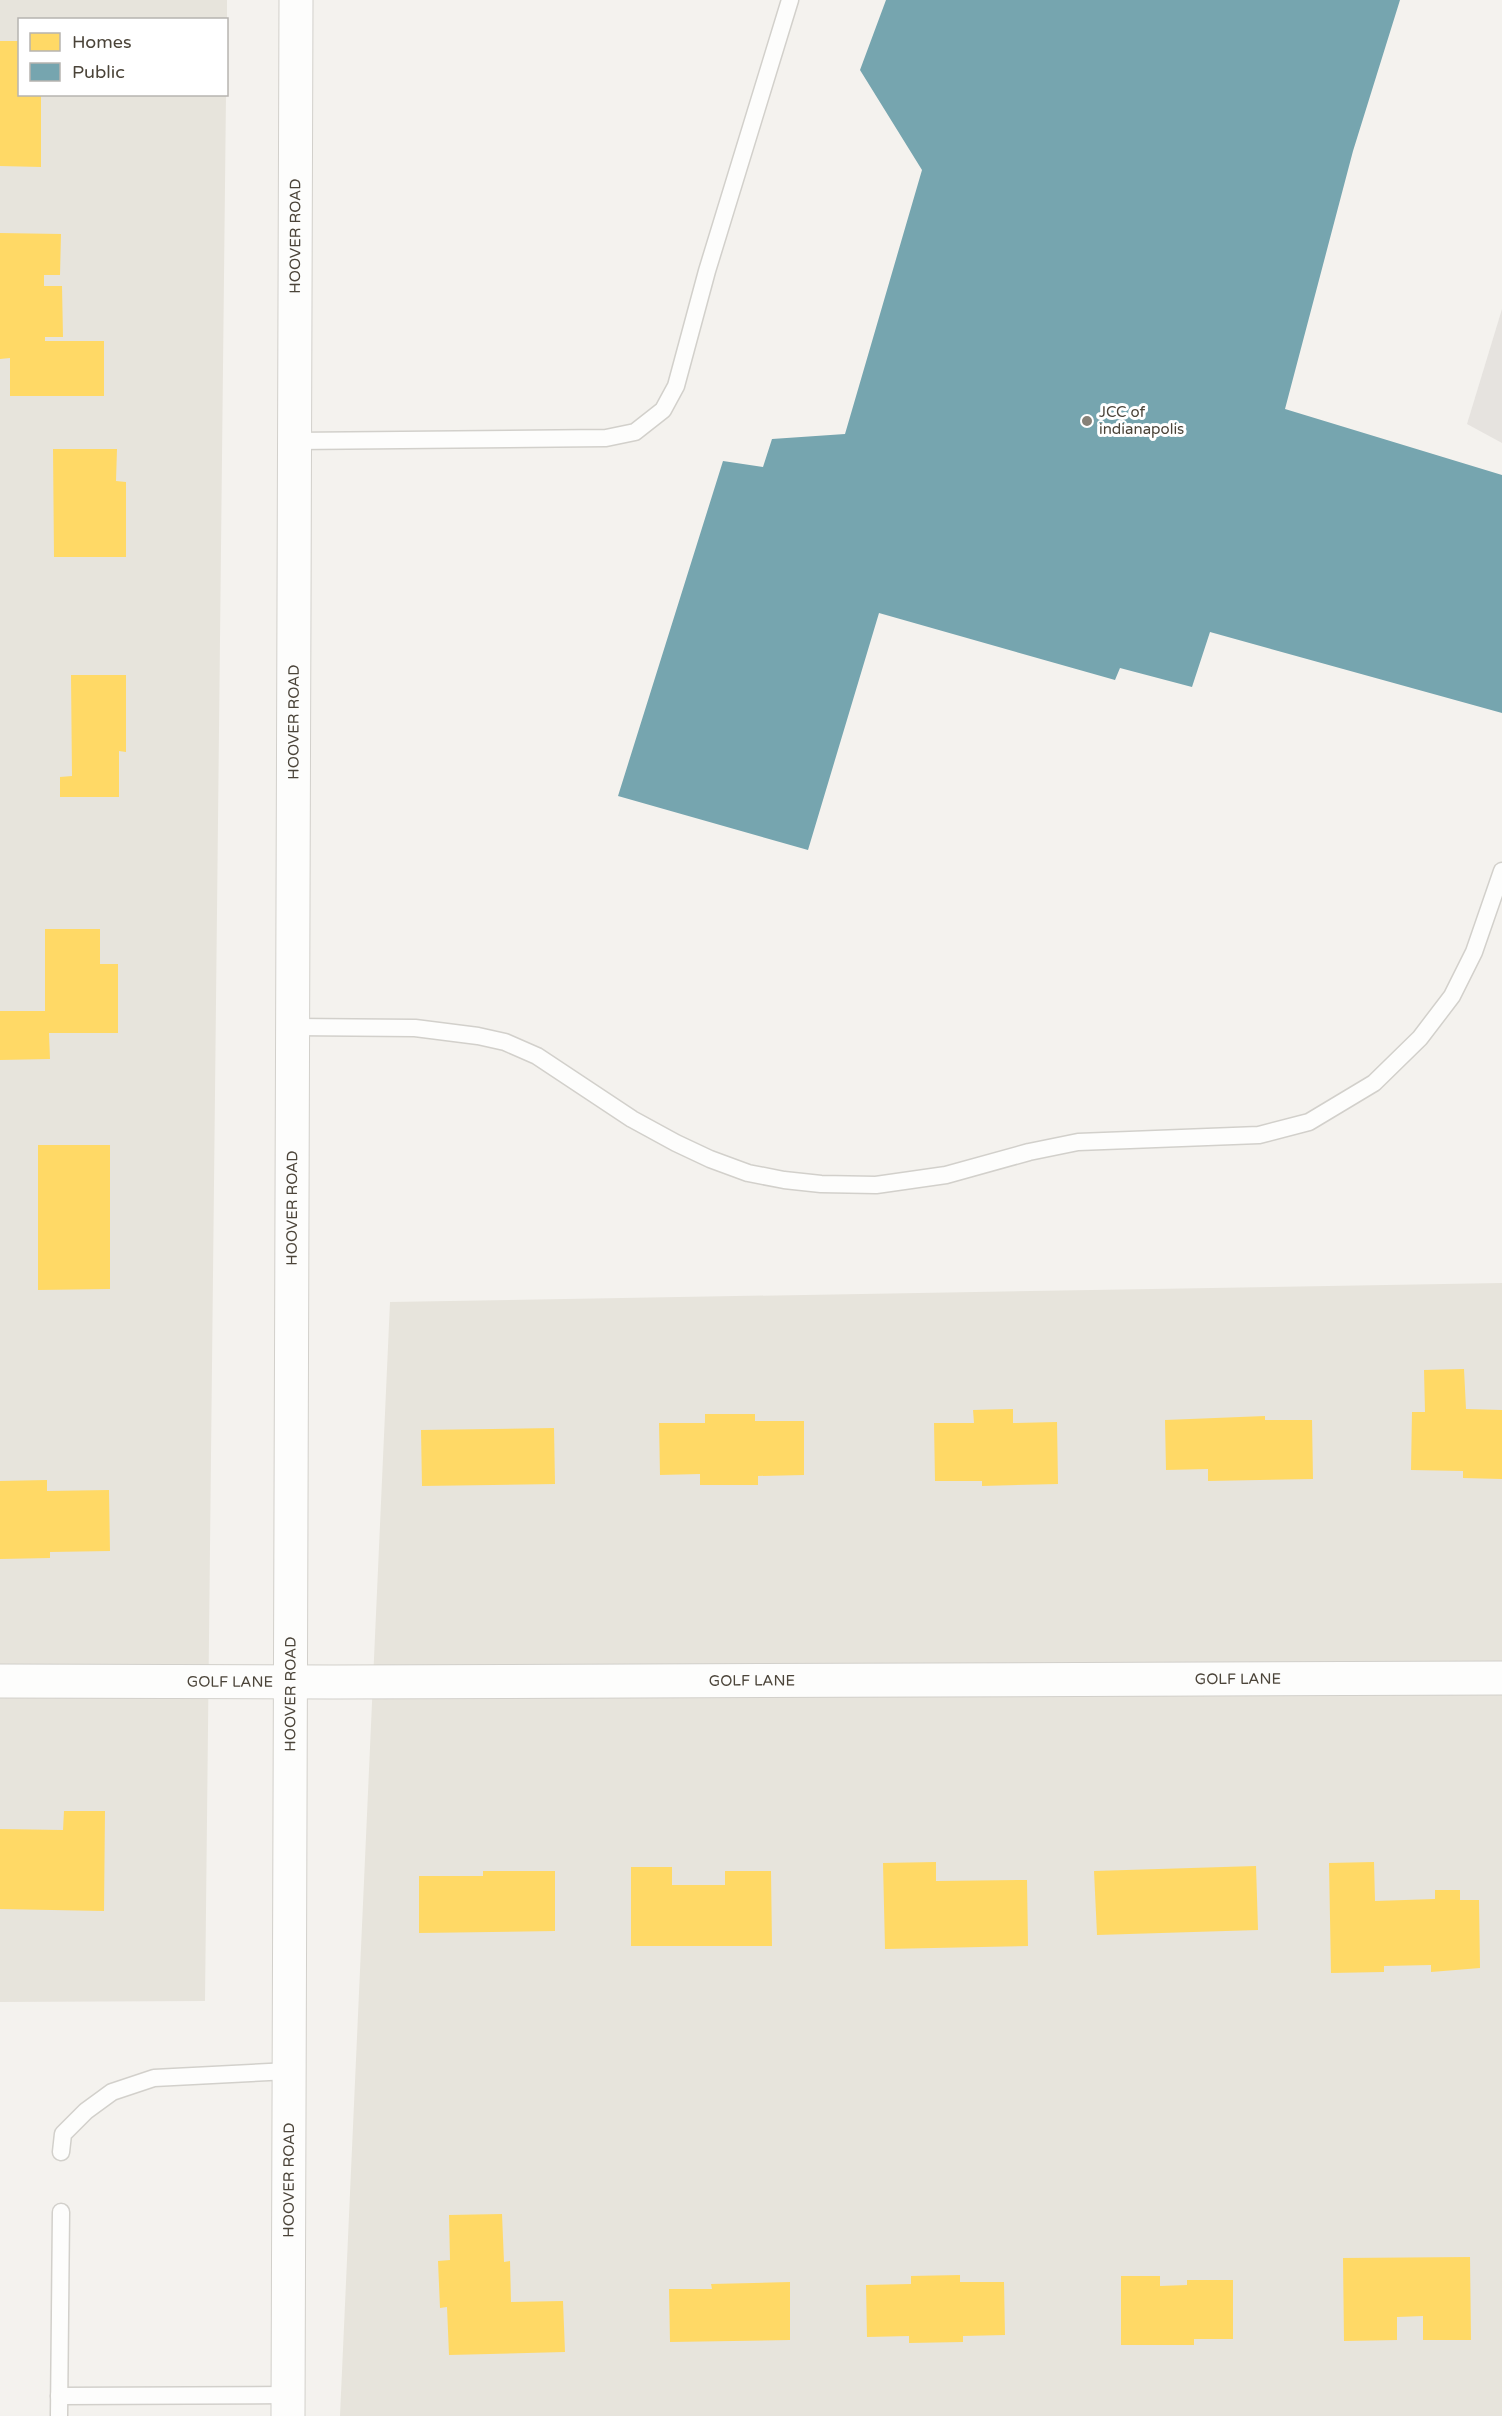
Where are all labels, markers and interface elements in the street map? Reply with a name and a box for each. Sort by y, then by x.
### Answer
legend [18,18,228,96]
text: Homes [72,31,132,53]
text: Public [72,61,125,83]
street label: HOOVER ROAD [286,178,304,294]
place label: JCC of indianapolis [1099,403,1184,438]
marker: JCC of indianapolis [1080,414,1094,428]
street label: HOOVER ROAD [284,664,303,780]
street label: HOOVER ROAD [283,1150,301,1266]
street label: HOOVER ROAD [281,1636,300,1752]
street label: GOLF LANE [1195,1670,1281,1688]
street label: GOLF LANE [709,1671,795,1690]
street label: GOLF LANE [187,1673,273,1691]
street label: HOOVER ROAD [280,2122,298,2238]

